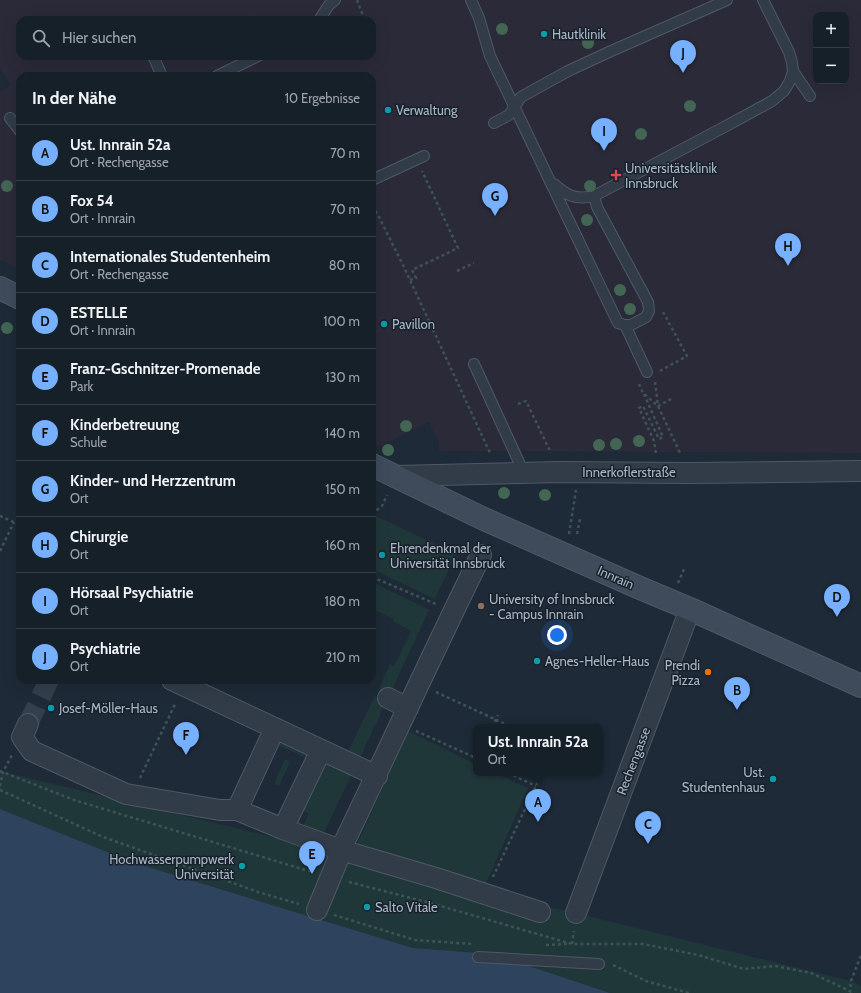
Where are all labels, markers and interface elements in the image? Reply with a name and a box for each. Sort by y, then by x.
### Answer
map controls [813,12,849,84]
button: + [813,12,849,48]
search box [16,16,376,60]
place label: Hautklinik [552,26,606,42]
icon: search [30,27,52,49]
text: Hier suchen [62,29,137,47]
marker: Hautklinik [539,29,549,39]
pin: J [670,40,696,73]
button: − [813,48,849,84]
text: In der Nähe [32,88,116,108]
text: 10 Ergebnisse [285,90,360,106]
place label: Verwaltung [396,102,458,118]
marker: Verwaltung [383,105,393,115]
pin: I [591,118,617,151]
text: Ust. Innrain 52a [70,136,170,154]
text: A [41,145,49,161]
text: 70 m [330,145,360,161]
text: Ort · Rechengasse [70,154,169,170]
place label: Universitätsklinik Innsbruck [625,160,717,191]
marker: Universitätsklinik Innsbruck [610,169,622,181]
pin: G [482,183,508,216]
text: Fox 54 [70,192,114,210]
text: B [41,201,49,217]
text: 70 m [330,201,360,217]
text: Ort · Innrain [70,210,135,226]
pin: H [775,233,801,266]
text: Internationales Studentenheim [70,248,270,266]
text: C [41,257,49,273]
text: 80 m [329,257,360,273]
text: Ort · Rechengasse [70,266,169,282]
text: ESTELLE [70,304,128,322]
text: D [40,313,50,329]
text: 100 m [323,313,360,329]
place label: Pavillon [392,316,435,332]
marker: Pavillon [379,319,389,329]
text: Ort · Innrain [70,322,135,338]
text: Franz-Gschnitzer-Promenade [70,360,260,378]
text: E [41,369,49,385]
text: 130 m [325,369,360,385]
text: Park [70,378,93,394]
text: Kinderbetreuung [70,416,179,434]
text: F [42,425,48,441]
text: 140 m [325,425,360,441]
text: Schule [70,434,107,450]
street label: Innerkoflerstraße [582,464,676,480]
text: Kinder- und Herzzentrum [70,472,236,490]
text: G [41,481,49,497]
text: 150 m [325,481,360,497]
text: Ort [70,490,88,506]
text: Chirurgie [70,528,128,546]
text: H [40,537,50,553]
text: 160 m [325,537,360,553]
place label: Ehrendenkmal der Universität Innsbruck [390,540,505,571]
text: Ort [70,546,88,562]
marker: Ehrendenkmal der Universität Innsbruck [377,550,387,560]
street label: Innrain [595,562,637,592]
text: Hörsaal Psychiatrie [70,584,193,602]
pin: D [824,584,850,617]
place label: University of Innsbruck - Campus Innrain [489,591,615,622]
text: I [43,593,47,609]
text: 180 m [324,593,360,609]
marker: University of Innsbruck - Campus Innrain [476,601,486,611]
text: Ort [70,602,88,618]
your location [547,625,567,645]
text: Psychiatrie [70,640,141,658]
text: J [43,649,47,665]
text: 210 m [326,649,360,665]
place label: Agnes-Heller-Haus [545,653,650,669]
marker: Agnes-Heller-Haus [532,656,542,666]
place label: Prendi Pizza [665,657,701,688]
text: Ort [70,658,88,674]
marker: Prendi Pizza [703,667,713,677]
pin: B [724,677,750,710]
place label: Josef-Möller-Haus [58,700,159,716]
marker: Josef-Möller-Haus [46,703,56,713]
pin: F [173,722,199,755]
popup [473,724,603,776]
street label: Rechengasse [613,725,653,797]
text: Ust. Innrain 52a [488,733,588,751]
text: Ort [488,751,506,767]
place label: Ust. Studentenhaus [682,764,766,795]
marker: Ust. Studentenhaus [768,774,778,784]
pin: A [525,789,551,822]
pin: C [635,811,661,844]
pin: E [299,841,325,874]
place label: Hochwasserpumpwerk Universität [109,851,235,882]
marker: Hochwasserpumpwerk Universität [237,861,247,871]
place label: Salto Vitale [375,899,438,915]
marker: Salto Vitale [362,902,372,912]

